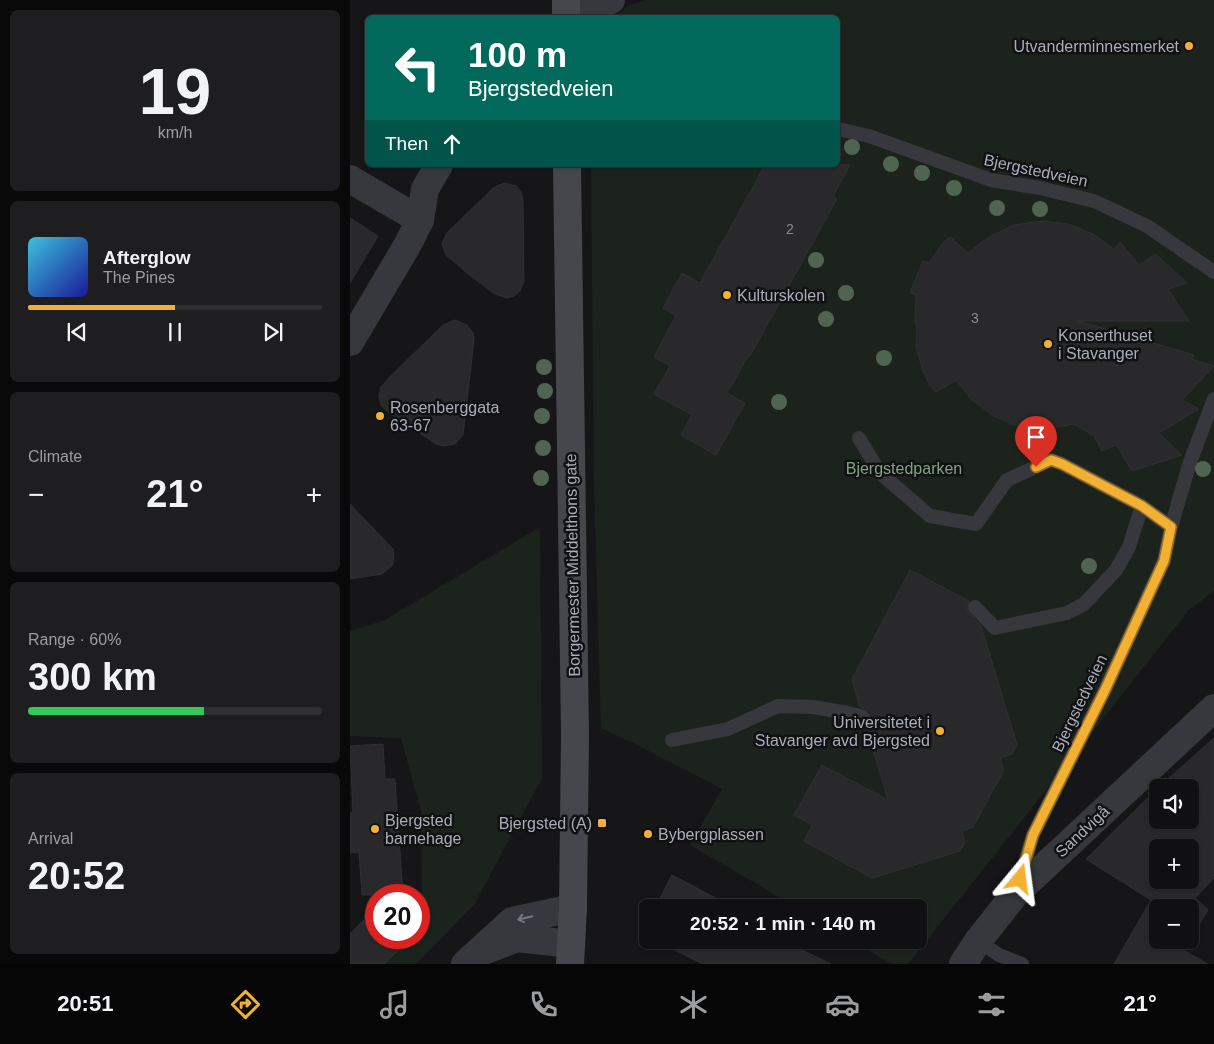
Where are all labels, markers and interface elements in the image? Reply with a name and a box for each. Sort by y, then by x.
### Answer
icon: left [385,35,450,100]
text: 100 m [468,35,567,74]
place label: Utvanderminnesmerket [1014,38,1180,55]
marker: Utvanderminnesmerket [1183,40,1195,52]
text: 19 [139,55,211,128]
text: Bjergstedveien [468,76,614,101]
text: km/h [158,124,192,141]
icon: ahead [438,130,466,158]
text: Then [385,133,428,154]
street label: Bjergstedveien [982,151,1089,190]
house number: 2 [786,221,794,237]
text: Afterglow [103,247,191,268]
text: The Pines [103,269,175,286]
place label: Kulturskolen [737,287,825,304]
marker: Kulturskolen [721,289,733,301]
house number: 3 [971,310,979,326]
icon: previous [63,318,91,346]
icon: pause [161,318,189,346]
icon: next [259,318,287,346]
place label: Konserthuset i Stavanger [1058,327,1153,362]
marker: Konserthuset i Stavanger [1042,338,1054,350]
place label: Rosenberggata 63-67 [390,399,500,434]
marker: Rosenberggata 63-67 [374,410,386,422]
pin [1015,416,1057,467]
icon: arrive [1022,423,1050,451]
text: Climate [28,448,82,465]
street label: Borgermester Middelthons gate [562,453,583,677]
park label: Bjergstedparken [846,460,962,477]
text: 21° [146,473,204,515]
text: − [28,479,44,510]
text: + [306,479,322,510]
text: Range · 60% [28,631,121,648]
street label: Bjergstedveien [1049,652,1110,755]
text: 300 km [28,656,157,698]
place label: Universitetet i Stavanger avd Bjergsted [755,714,930,749]
marker: Universitetet i Stavanger avd Bjergsted [934,725,946,737]
map controls [1149,779,1199,949]
button: sound [1149,779,1199,829]
street label: Sandvigå [1052,802,1113,860]
place label: Bjergsted barnehage [385,812,462,847]
place label: Bjergsted (A) [499,815,592,832]
marker: Bjergsted (A) [596,817,608,829]
marker: Bjergsted barnehage [369,823,381,835]
place label: Bybergplassen [658,826,764,843]
marker: Bybergplassen [642,828,654,840]
text: Arrival [28,830,73,847]
button: + [1149,839,1199,889]
position arrow [993,852,1045,904]
text: 20:52 [28,855,125,897]
speed limit sign: 20 [365,884,430,949]
button: − [1149,899,1199,949]
text: 20:52 · 1 min · 140 m [690,913,876,934]
one-way arrow [517,914,533,923]
icon: directions [228,987,263,1022]
icon: music [377,987,412,1022]
icon: phone [526,987,561,1022]
icon: climate [676,987,711,1022]
icon: car [825,987,860,1022]
icon: filters [974,987,1009,1022]
text: 20:51 [57,991,113,1016]
text: 21° [1124,991,1157,1016]

